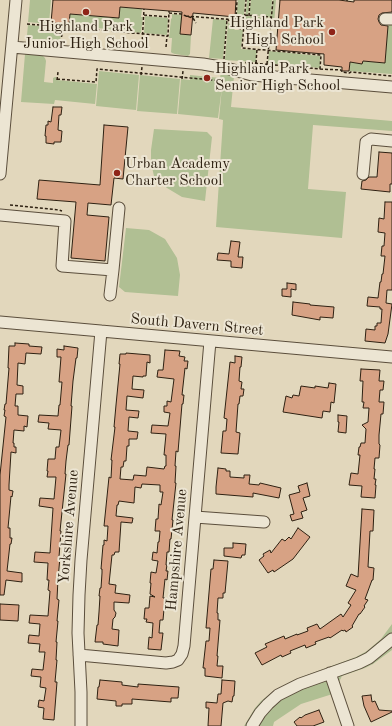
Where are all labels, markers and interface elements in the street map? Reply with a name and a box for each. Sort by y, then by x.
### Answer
marker: Highland Park Junior High School [81,7,91,17]
place label: Highland Park High School [229,14,324,49]
place label: Highland Park Junior High School [23,18,149,53]
marker: Highland Park High School [327,27,337,37]
place label: Highland Park Senior High School [215,60,340,95]
marker: Highland Park Senior High School [202,73,212,83]
place label: Urban Academy Charter School [125,155,230,190]
marker: Urban Academy Charter School [112,168,122,178]
street label: South Davern Street [130,310,264,340]
street label: Yorkshire Avenue [55,469,83,585]
street label: Hampshire Avenue [163,488,191,612]

